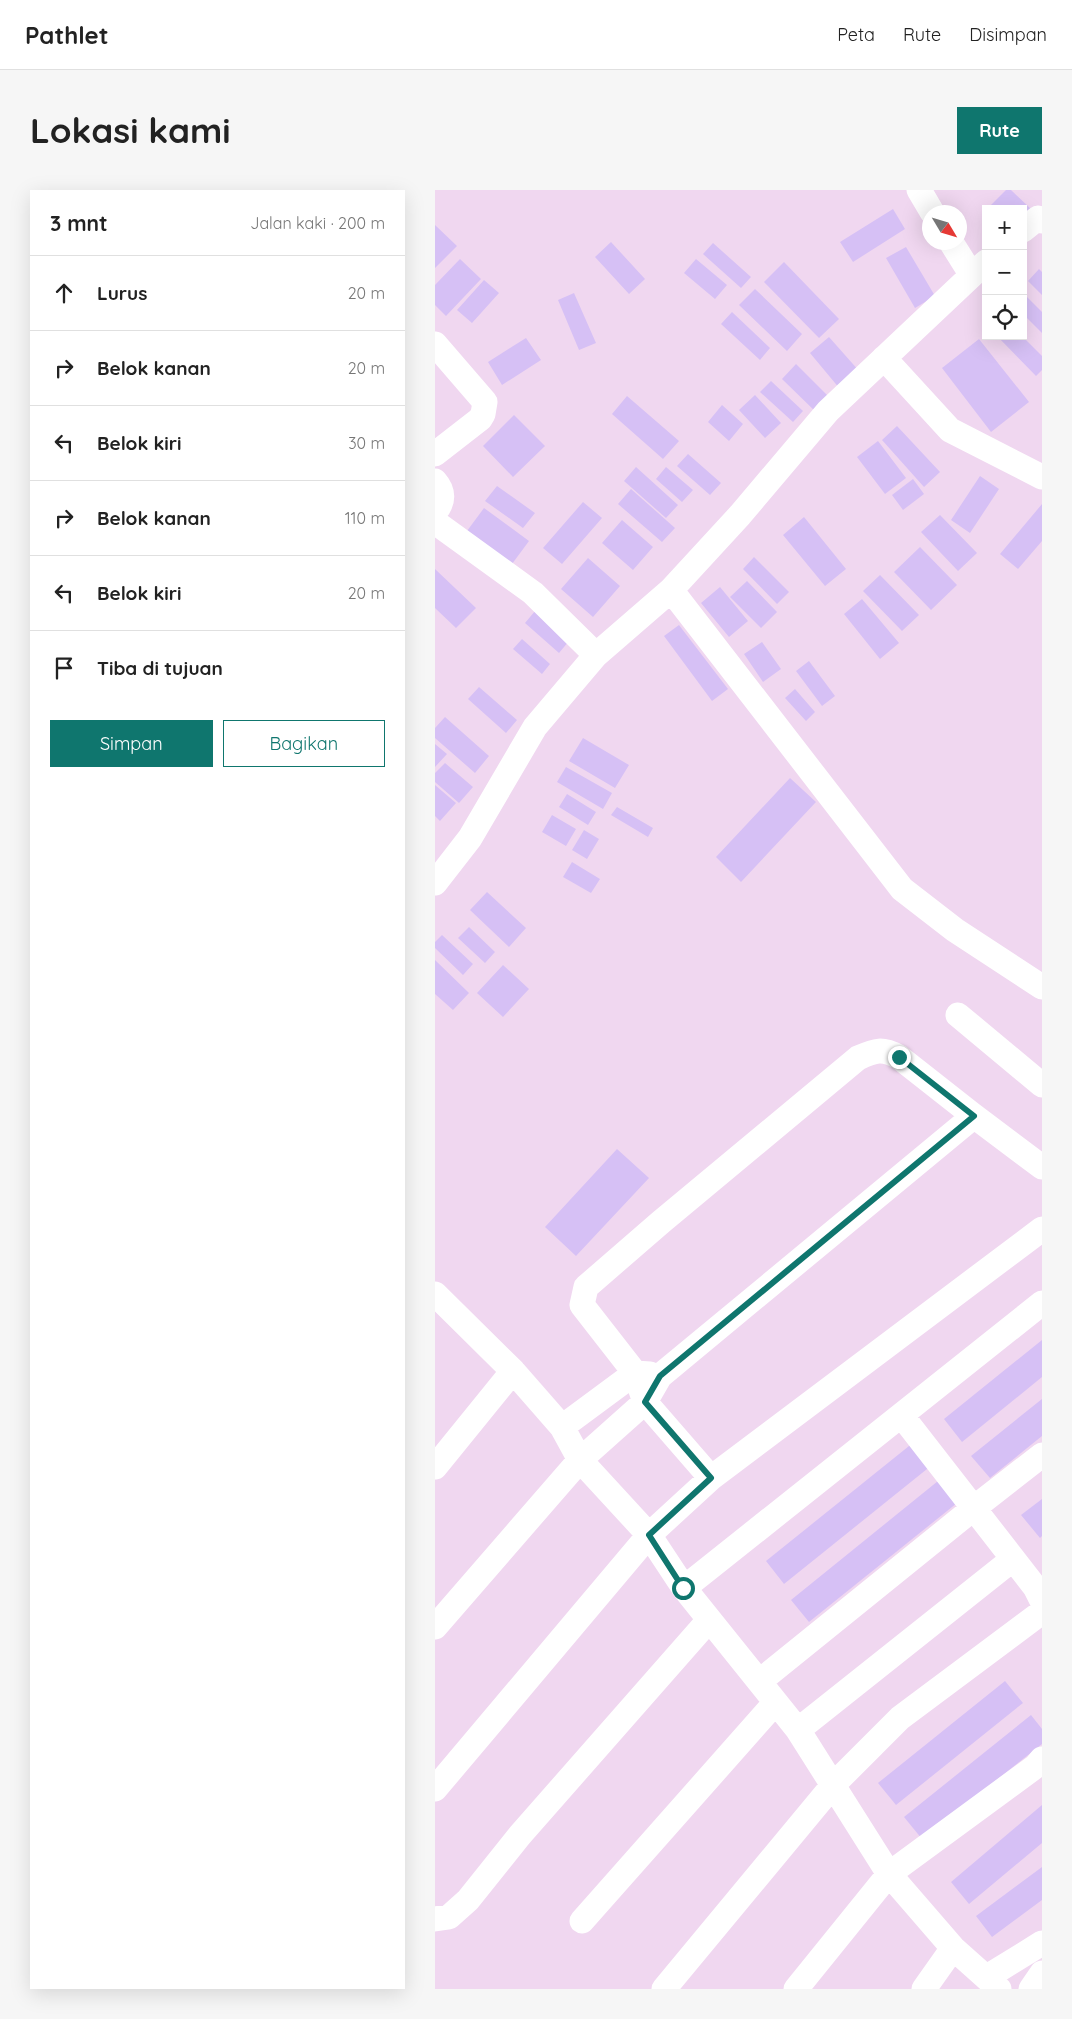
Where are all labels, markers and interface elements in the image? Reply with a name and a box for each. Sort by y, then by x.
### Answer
text: Pathlet [25,20,109,50]
text: Peta [837,23,875,46]
text: Rute [903,23,941,46]
text: Disimpan [969,23,1047,46]
button: Rute [957,107,1042,154]
text: Lokasi kami [30,108,230,152]
north arrow [922,205,967,250]
map controls [982,205,1027,340]
button: + [982,205,1027,250]
text: 3 mnt [50,210,108,236]
text: Jalan kaki · 200 m [250,213,385,233]
button: − [982,250,1027,295]
icon: ahead [50,279,78,307]
text: Lurus [97,281,147,305]
text: 20 m [348,283,385,303]
button: locate [982,295,1027,340]
icon: right [50,354,78,382]
text: Belok kanan [97,356,211,380]
text: 20 m [348,358,385,378]
icon: left [50,429,78,457]
text: Belok kiri [97,431,182,455]
text: 30 m [348,433,385,453]
icon: right [50,504,78,532]
text: Belok kanan [97,506,211,530]
text: 110 m [345,508,385,528]
icon: left [50,579,78,607]
text: Belok kiri [97,581,182,605]
text: 20 m [348,583,385,603]
icon: arrive [50,654,78,682]
text: Tiba di tujuan [97,656,223,680]
button: Simpan [50,720,213,767]
button: Bagikan [223,720,385,767]
route end [888,1046,911,1069]
route start [672,1577,695,1600]

